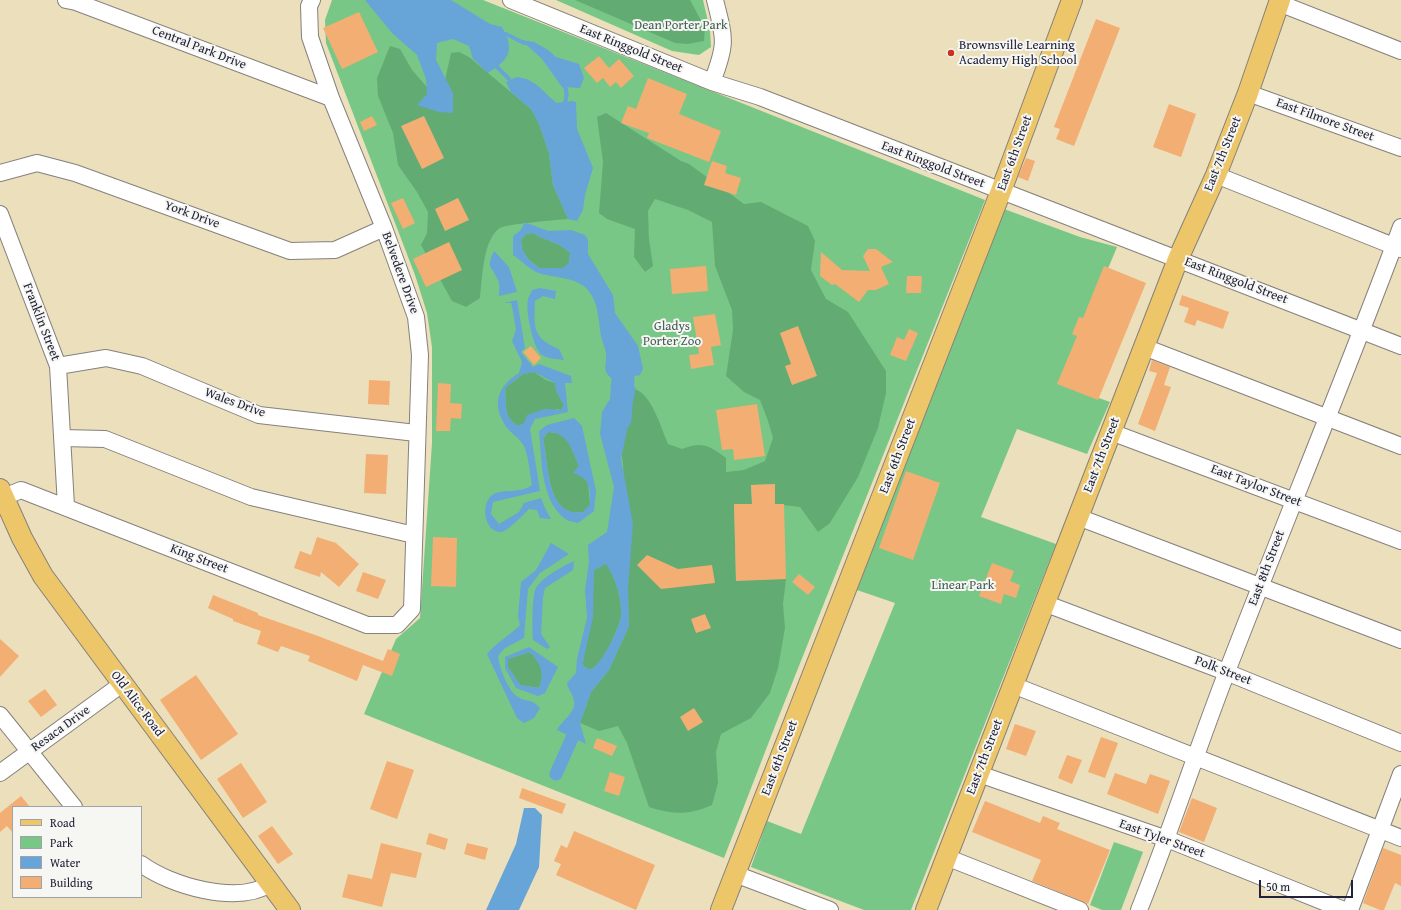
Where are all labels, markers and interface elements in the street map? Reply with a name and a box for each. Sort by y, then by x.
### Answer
park label: Dean Porter Park [634,18,728,34]
street label: East Ringgold Street [577,21,685,77]
street label: Central Park Drive [149,23,249,73]
place label: Brownsville Learning Academy High School [959,38,1077,69]
marker: Brownsville Learning Academy High School [946,48,956,58]
street label: East Filmore Street [1274,95,1376,145]
street label: East 6th Street [994,113,1036,193]
street label: East 7th Street [1201,114,1245,194]
street label: East Ringgold Street [879,138,987,192]
street label: York Drive [162,198,222,232]
street label: Belvedere Drive [378,230,422,316]
street label: East Ringgold Street [1182,254,1290,308]
street label: Franklin Street [19,281,63,363]
park label: Gladys Porter Zoo [643,319,701,350]
street label: Wales Drive [202,385,268,421]
street label: East 7th Street [1081,415,1123,495]
street label: East 6th Street [877,416,919,496]
street label: East Taylor Street [1208,461,1304,511]
street label: East 8th Street [1246,528,1288,608]
street label: King Street [168,541,230,577]
park label: Linear Park [932,578,994,594]
street label: Polk Street [1192,653,1254,689]
street label: Old Alice Road [107,668,167,740]
street label: Resaca Drive [29,702,93,756]
street label: East 7th Street [964,717,1006,797]
street label: East 6th Street [759,718,801,798]
legend [12,806,142,898]
text: Road [50,814,75,831]
street label: East Tyler Street [1117,816,1207,862]
text: Park [50,834,73,851]
text: Water [50,854,80,871]
scale bar [1261,872,1355,898]
text: Building [50,874,93,891]
text: 50 m [1266,878,1290,895]

